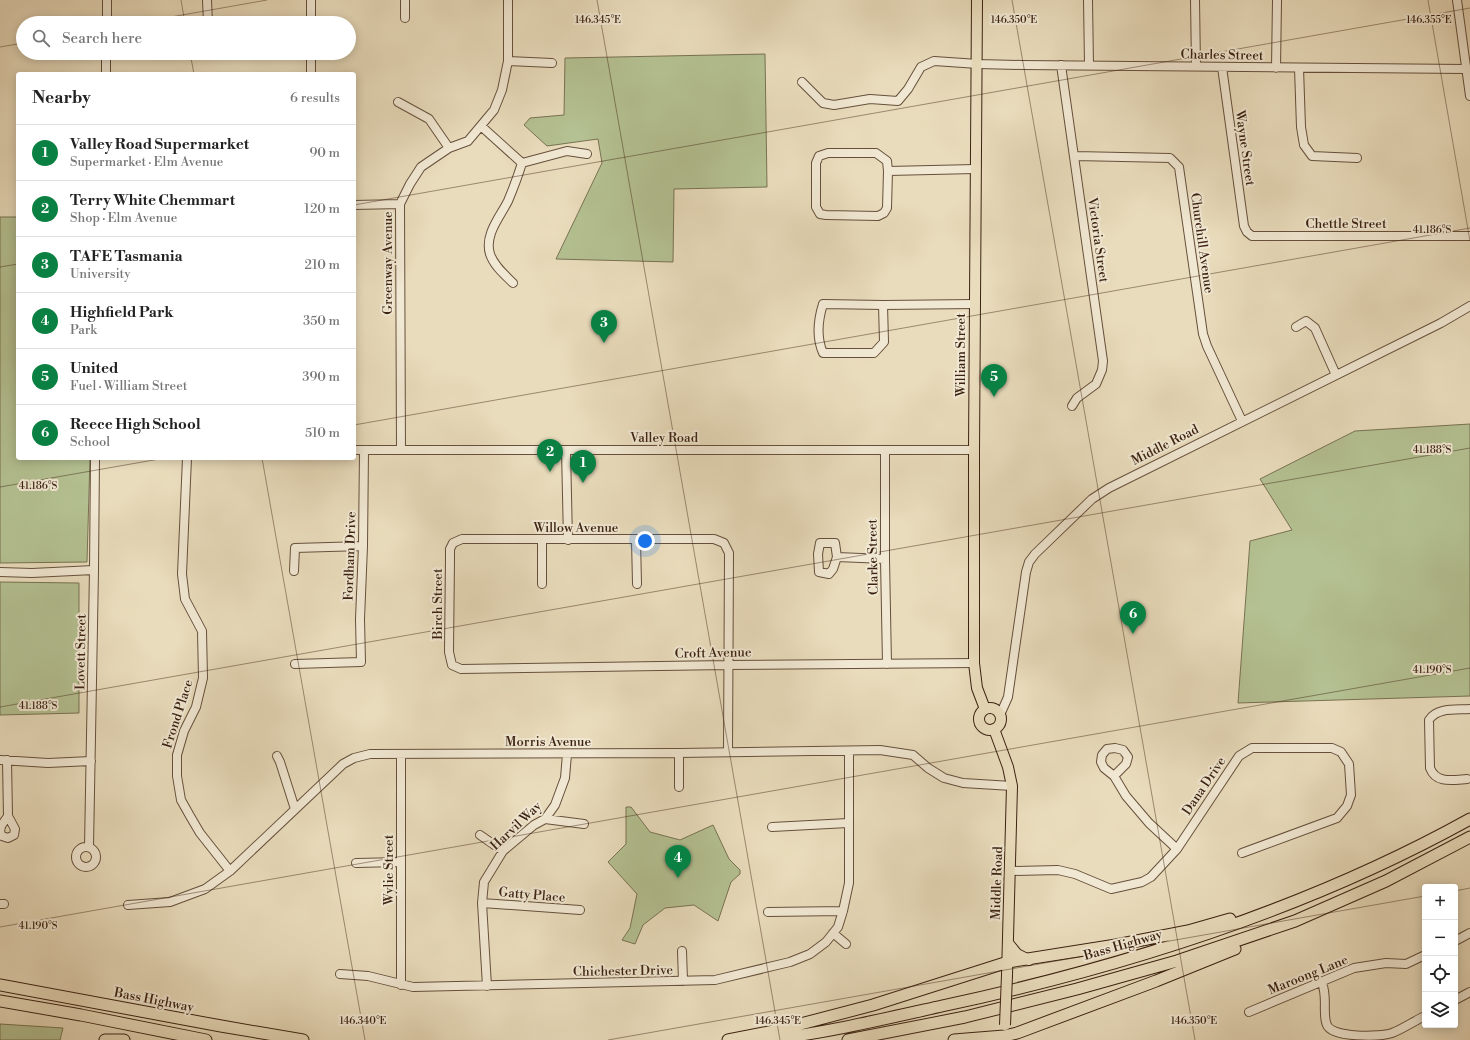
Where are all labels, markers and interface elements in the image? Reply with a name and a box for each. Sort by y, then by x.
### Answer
text: 146.345°E [575,14,621,26]
text: 146.350°E [991,14,1037,26]
text: 146.355°E [1406,14,1452,26]
search box [16,16,356,60]
icon: search [30,27,52,49]
text: Search here [62,29,142,48]
street label: Charles Street [1180,46,1264,64]
text: Nearby [32,87,91,109]
text: 6 results [290,90,340,106]
street label: Wayne Street [1232,108,1258,187]
text: Valley Road Supermarket [70,135,249,154]
text: 1 [42,145,48,161]
text: 90 m [309,145,340,161]
text: Supermarket · Elm Avenue [70,154,223,170]
text: Terry White Chemmart [70,191,235,210]
street label: Churchill Avenue [1187,192,1217,295]
street label: Victoria Street [1084,195,1112,284]
text: 2 [41,201,49,217]
text: 120 m [304,201,340,217]
text: Shop · Elm Avenue [70,210,177,226]
street label: Greenway Avenue [380,211,396,315]
street label: Chettle Street [1305,216,1387,232]
text: 41.186°S [1413,224,1452,236]
text: TAFE Tasmania [70,247,183,266]
text: 3 [41,257,49,273]
text: 210 m [305,257,340,273]
text: University [70,266,131,282]
text: Highfield Park [70,303,174,322]
pin: 3 [591,310,617,343]
text: 4 [41,313,49,329]
text: 350 m [303,313,340,329]
street label: William Street [953,313,969,398]
text: Park [70,322,97,338]
text: United [70,359,118,378]
pin: 5 [981,364,1007,397]
text: 5 [41,369,49,385]
text: 390 m [302,369,340,385]
text: Fuel · William Street [70,378,187,394]
text: Reece High School [70,415,201,434]
street label: Middle Road [1128,421,1202,469]
text: 6 [41,425,49,441]
text: 510 m [305,425,340,441]
street label: Valley Road [629,430,699,446]
text: School [70,434,110,450]
pin: 2 [537,439,563,472]
text: 41.188°S [1413,444,1452,456]
pin: 1 [570,450,596,483]
text: 41.186°S [19,480,58,492]
street label: Fordham Drive [340,511,360,601]
street label: Clarke Street [864,518,882,595]
street label: Willow Avenue [533,520,619,536]
your location [635,531,655,551]
street label: Birch Street [430,568,446,641]
pin: 6 [1120,601,1146,634]
street label: Lovett Street [72,614,90,690]
street label: Croft Avenue [674,644,752,662]
text: 41.190°S [1413,664,1452,676]
street label: Frond Place [159,677,197,750]
text: 41.188°S [19,700,58,712]
street label: Morris Avenue [505,734,591,750]
street label: Dana Drive [1179,753,1230,818]
street label: Harvil Way [487,798,545,854]
street label: Wylie Street [381,834,397,906]
pin: 4 [665,845,691,878]
street label: Middle Road [988,845,1006,920]
street label: Gatty Place [498,884,566,906]
map controls [1422,884,1458,1028]
button: + [1422,884,1458,920]
text: 41.190°S [19,920,58,932]
button: − [1422,920,1458,956]
street label: Bass Highway [1081,926,1165,964]
street label: Maroong Lane [1266,952,1351,998]
button: locate [1422,956,1458,992]
street label: Chichester Drive [573,962,674,980]
street label: Bass Highway [112,984,196,1016]
button: layers [1422,992,1458,1028]
text: 146.340°E [340,1015,387,1027]
text: 146.345°E [755,1015,801,1027]
text: 146.350°E [1171,1015,1217,1027]

